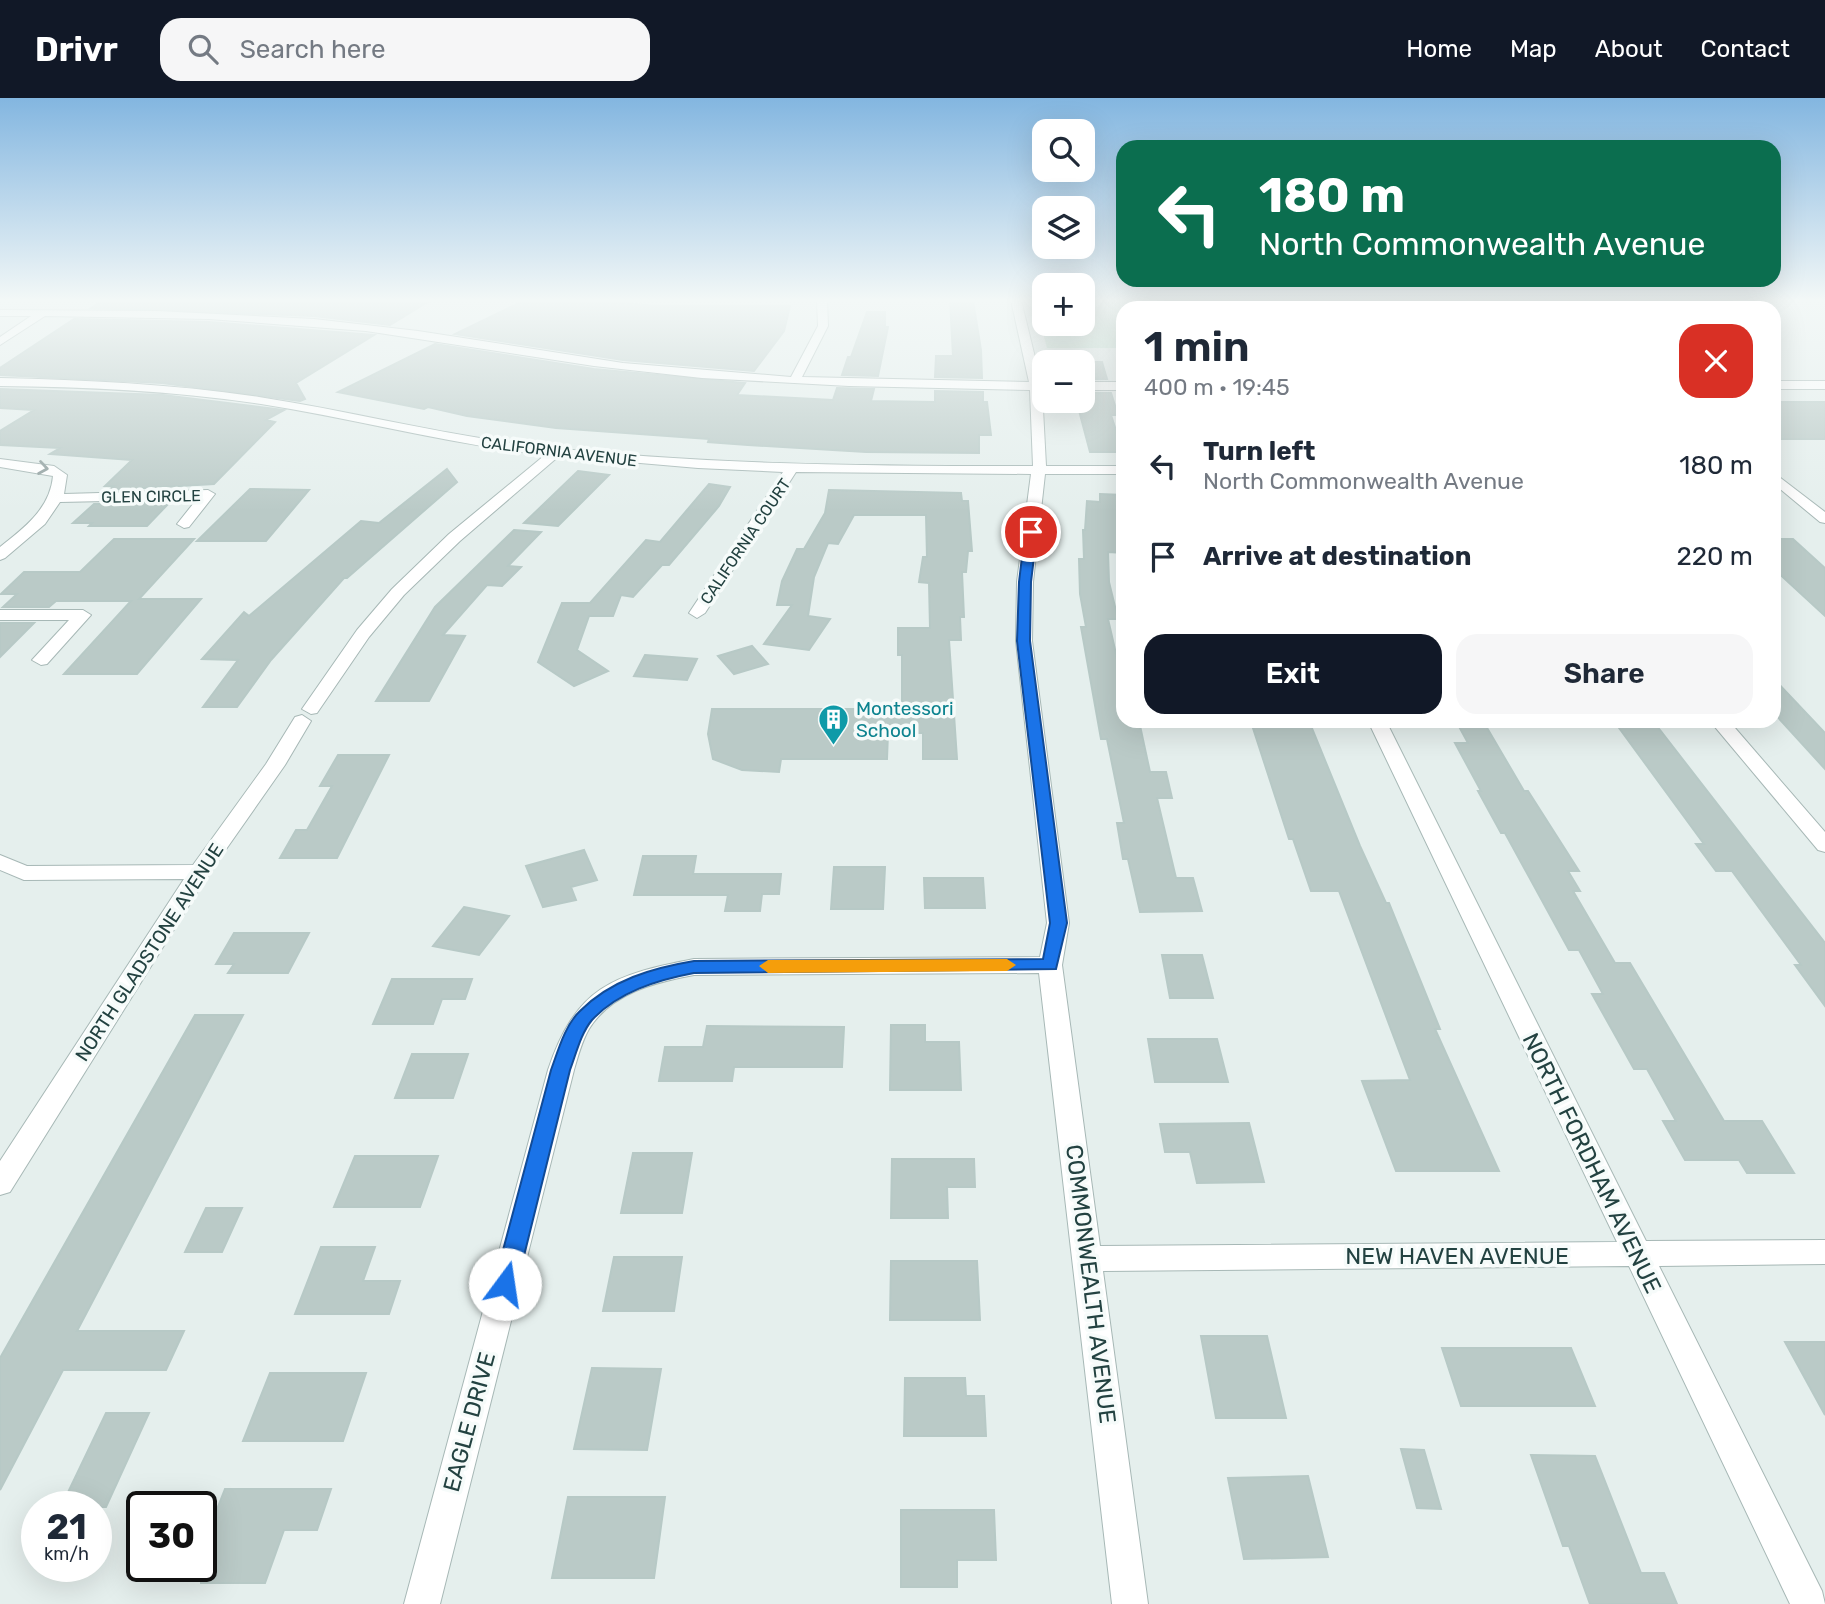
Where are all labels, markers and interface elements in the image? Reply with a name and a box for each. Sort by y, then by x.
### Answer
search box [160,18,650,81]
text: Drivr [35,30,118,69]
icon: search [184,30,222,68]
text: Search here [240,34,386,65]
text: Home [1406,35,1472,63]
text: Map [1510,35,1557,63]
text: About [1595,35,1663,63]
text: Contact [1701,35,1790,63]
map controls [1032,119,1095,413]
button: search [1032,119,1095,182]
text: 180 m [1259,166,1405,224]
icon: left [1144,168,1235,259]
button: layers [1032,196,1095,259]
text: North Commonwealth Avenue [1259,225,1705,263]
button: + [1032,273,1095,336]
text: 1 min [1144,322,1250,372]
button: close [1679,324,1753,398]
button: − [1032,350,1095,413]
text: 400 m · 19:45 [1144,373,1290,401]
street label: CALIFORNIA AVENUE [480,433,638,470]
text: Turn left [1203,436,1315,467]
icon: left [1144,447,1182,485]
text: 180 m [1679,450,1753,481]
one-way arrow [37,460,49,475]
text: North Commonwealth Avenue [1203,467,1524,495]
street label: CALIFORNIA COURT [696,475,794,608]
street label: GLEN CIRCLE [101,486,201,507]
pin [1001,502,1061,562]
icon: arrive [1012,513,1050,551]
icon: arrive [1144,538,1182,576]
text: Arrive at destination [1203,541,1471,572]
text: 220 m [1676,541,1753,572]
button: Exit [1144,634,1442,714]
button: Share [1456,634,1753,714]
place label: Montessori School [856,697,954,742]
building icon: Montessori School [816,702,850,746]
street label: NORTH GLADSTONE AVENUE [70,839,228,1065]
street label: NORTH FORDHAM AVENUE [1517,1028,1667,1298]
street label: COMMONWEALTH AVENUE [1060,1143,1122,1425]
street label: NEW HAVEN AVENUE [1345,1242,1569,1270]
position arrow [468,1247,542,1321]
street label: EAGLE DRIVE [437,1349,501,1495]
speed limit sign: 30 [126,1491,217,1582]
text: 21 [46,1506,87,1548]
text: km/h [44,1543,89,1565]

